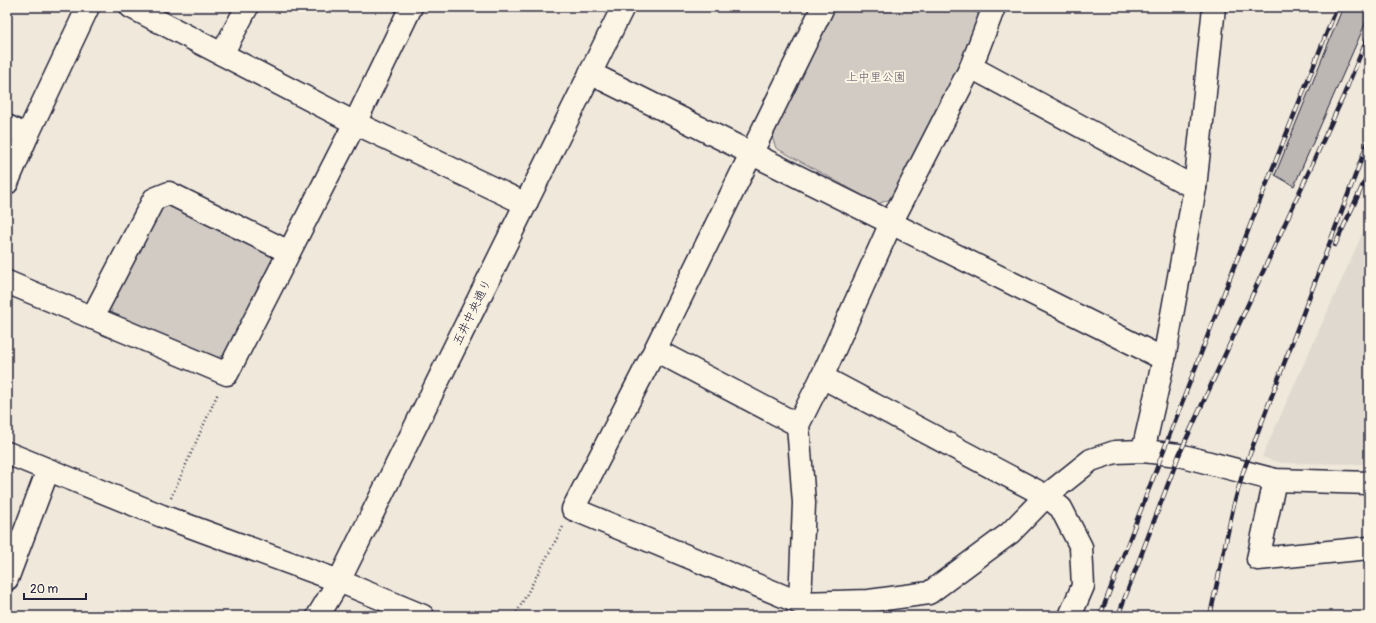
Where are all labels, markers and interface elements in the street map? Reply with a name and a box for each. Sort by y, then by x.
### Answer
park label: 上中里公園 [846,70,906,85]
street label: 五井中央通り [450,277,495,348]
scale bar [24,575,86,601]
text: 20 m [30,582,59,597]

